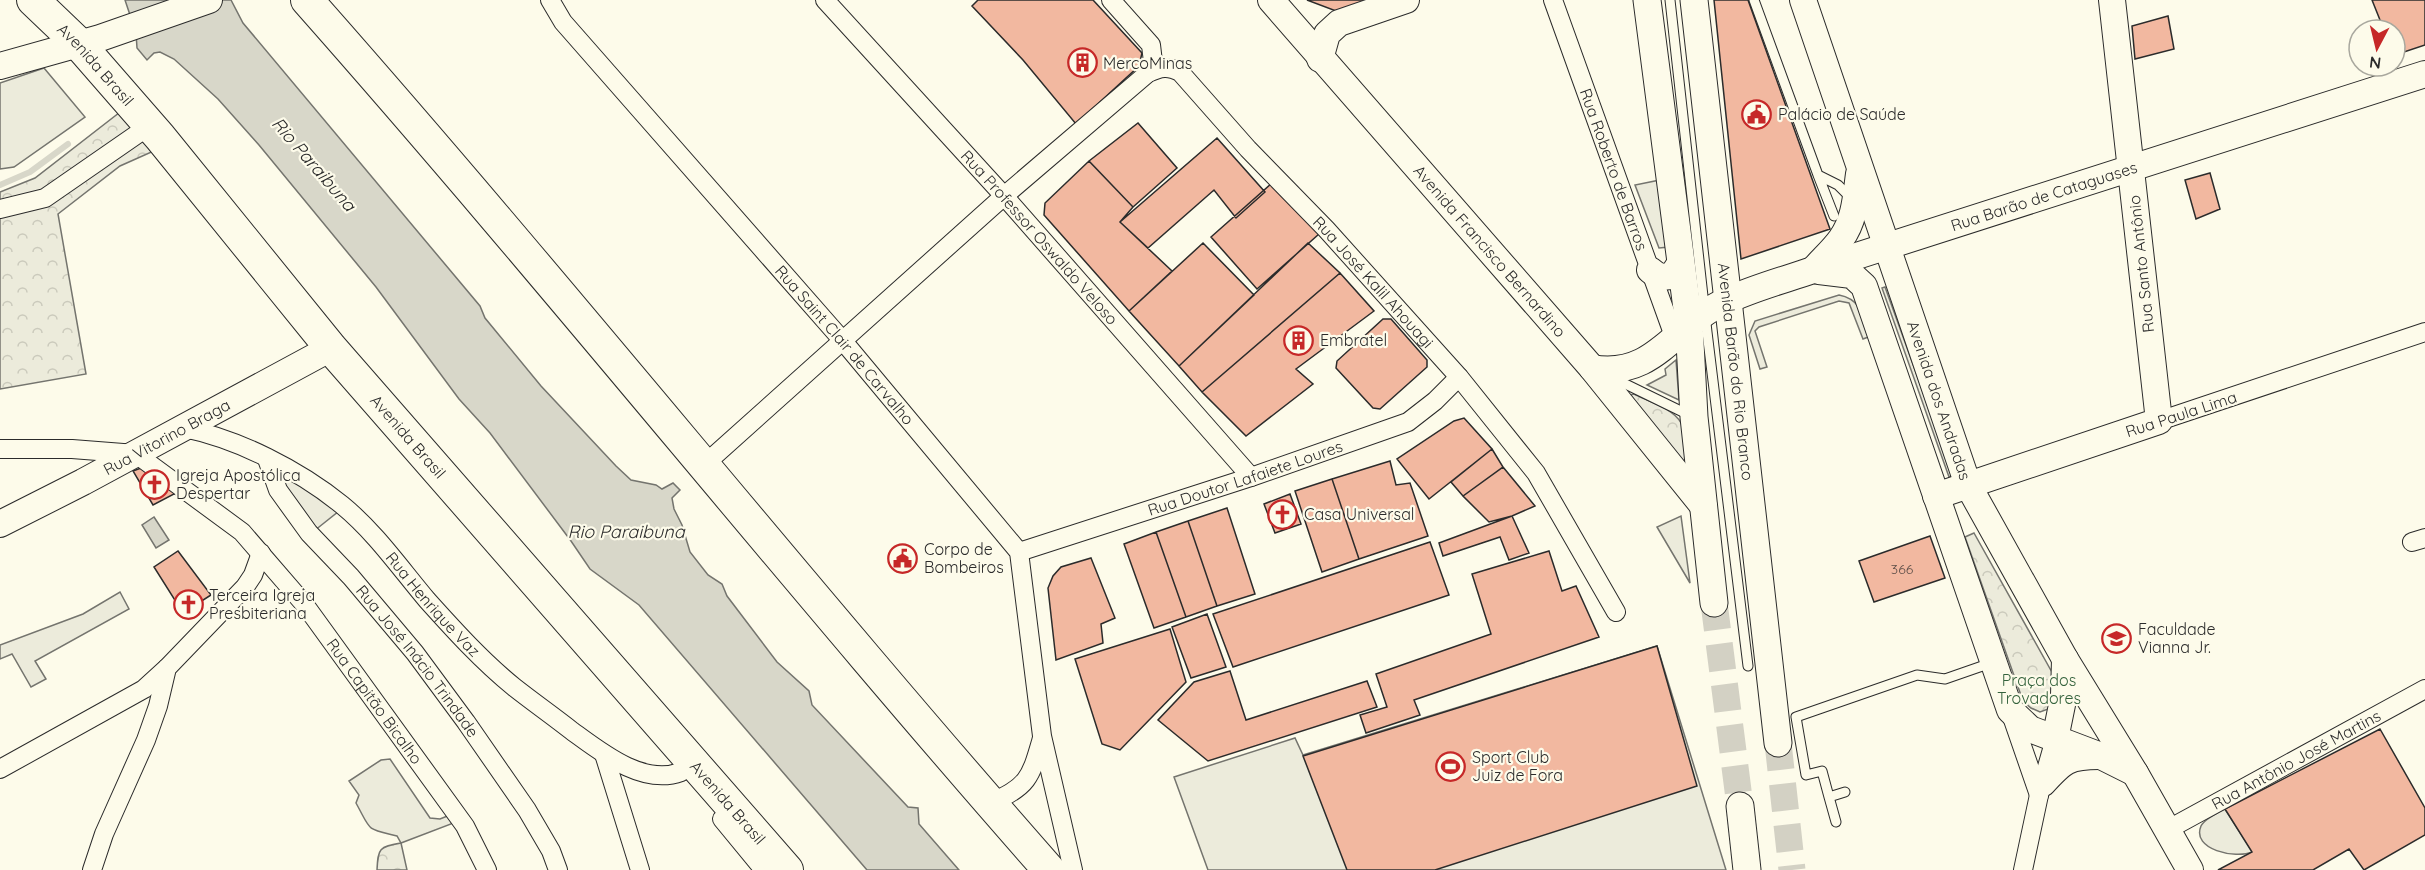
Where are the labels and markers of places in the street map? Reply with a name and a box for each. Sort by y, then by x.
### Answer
building icon: MercoMinas [1066,47,1098,79]
place label: MercoMinas [1103,53,1192,73]
public building icon: Palácio de Saúde [1741,98,1773,130]
place label: Palácio de Saúde [1778,104,1906,124]
building icon: Embratel [1283,324,1315,356]
place label: Embratel [1320,330,1387,350]
place label: Igreja Apostólica Despertar [176,465,301,503]
church icon: Igreja Apostólica Despertar [139,468,171,500]
church icon: Casa Universal [1267,498,1299,530]
place label: Casa Universal [1304,504,1415,524]
place label: Corpo de Bombeiros [924,539,1004,577]
public building icon: Corpo de Bombeiros [887,542,919,574]
place label: Terceira Igreja Presbiteriana [209,585,315,623]
church icon: Terceira Igreja Presbiteriana [172,588,204,620]
place label: Faculdade Vianna Jr. [2138,619,2215,657]
school or university icon: Faculdade Vianna Jr. [2101,622,2133,654]
place label: Sport Club Juiz de Fora [1472,747,1563,785]
sports icon: Sport Club Juiz de Fora [1435,750,1467,782]

